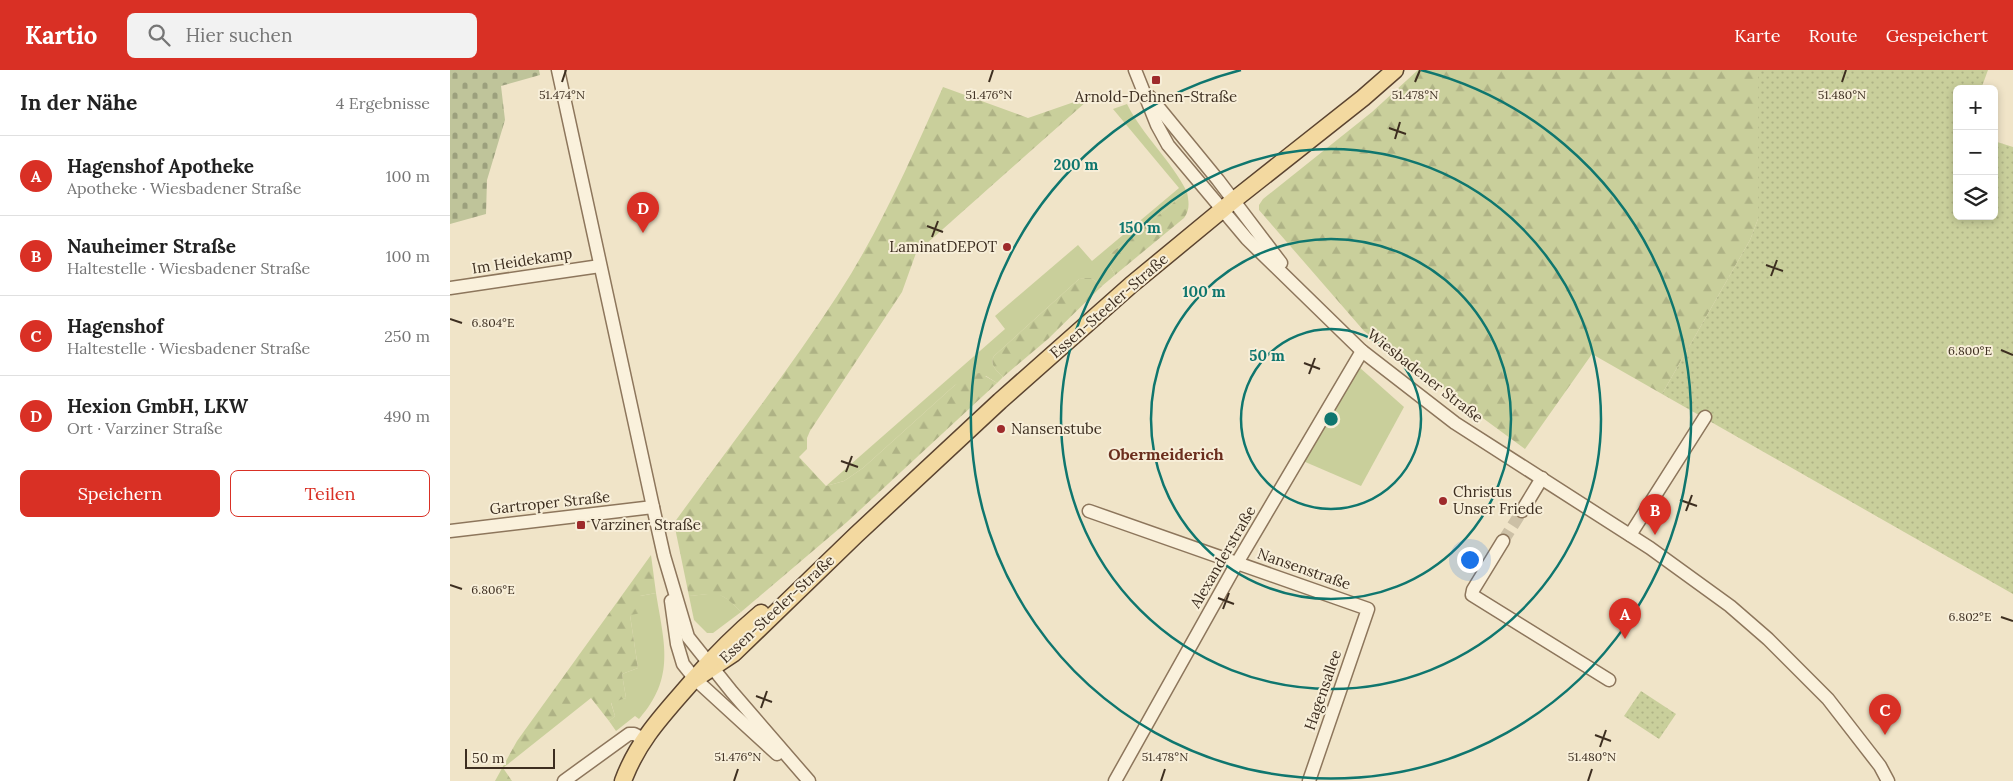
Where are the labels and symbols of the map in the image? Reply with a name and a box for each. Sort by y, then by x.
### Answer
marker: Arnold-Dehnen-Straße [1150,74,1162,86]
text: 51.474°N [539,87,585,102]
text: 51.476°N [966,87,1012,102]
place label: Arnold-Dehnen-Straße [1074,87,1237,106]
text: 51.478°N [1392,87,1438,102]
text: 51.480°N [1818,87,1866,102]
text: 200 m [1054,155,1099,174]
pin: D [627,192,659,233]
text: 150 m [1119,218,1161,237]
place label: LaminatDEPOT [889,237,997,256]
marker: LaminatDEPOT [1001,241,1013,253]
street label: Im Heidekamp [470,243,573,278]
street label: Essen-Steeler-Straße [1046,249,1172,362]
text: 100 m [1183,282,1226,301]
text: 6.804°E [472,315,514,330]
street label: Wiesbadener Straße [1364,324,1487,427]
text: 6.800°E [1948,343,1992,358]
text: 50 m [1249,346,1285,365]
centre of rings [1322,410,1340,428]
place label: Nansenstube [1011,419,1102,438]
marker: Nansenstube [995,423,1007,435]
district label: Obermeiderich [1108,444,1224,464]
place label: Christus Unser Friede [1453,482,1543,518]
street label: Gartroper Straße [489,487,611,518]
pin: B [1639,494,1671,535]
marker: Christus Unser Friede [1437,495,1449,507]
street label: Alexanderstraße [1185,502,1260,612]
place label: Varziner Straße [590,515,701,534]
marker: Varziner Straße [575,519,587,531]
street label: Nansenstraße [1255,544,1353,593]
your location [1457,547,1483,573]
street label: Essen-Steeler-Straße [715,550,838,667]
text: 6.806°E [471,582,515,597]
pin: A [1609,598,1641,639]
text: 6.802°E [1949,609,1991,624]
street label: Hagensallee [1300,647,1345,733]
pin: C [1869,694,1901,735]
scale bar [465,746,555,769]
text: 51.476°N [715,749,761,764]
text: 51.478°N [1142,749,1188,764]
text: 51.480°N [1568,749,1616,764]

